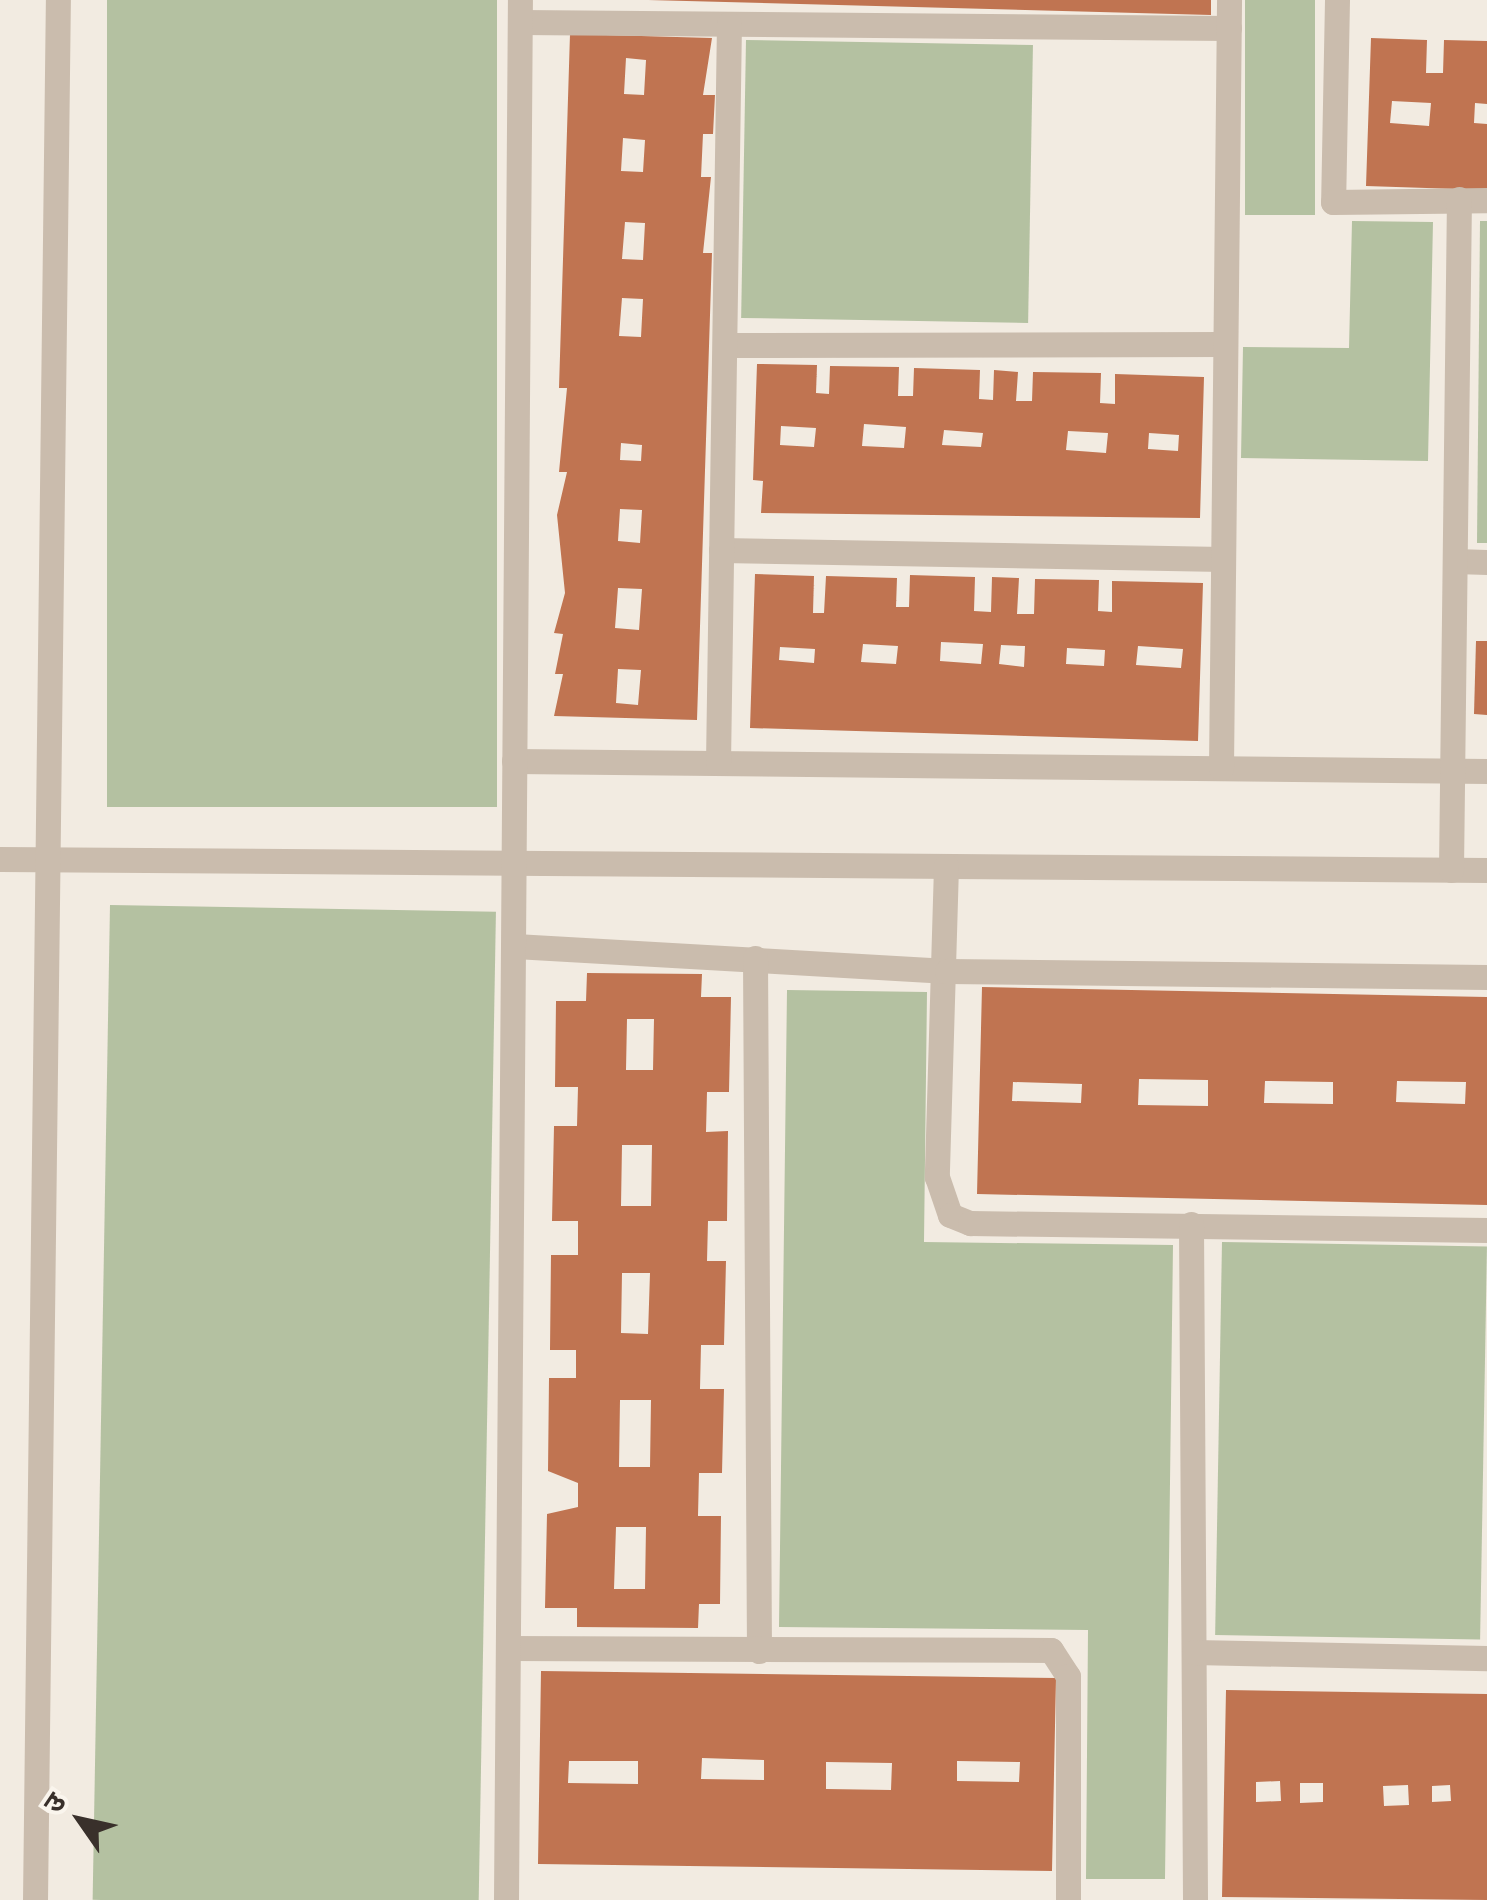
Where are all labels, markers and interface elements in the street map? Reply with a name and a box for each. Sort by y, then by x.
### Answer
north arrow [30,1770,130,1870]
text: उ [35,1786,75,1821]

